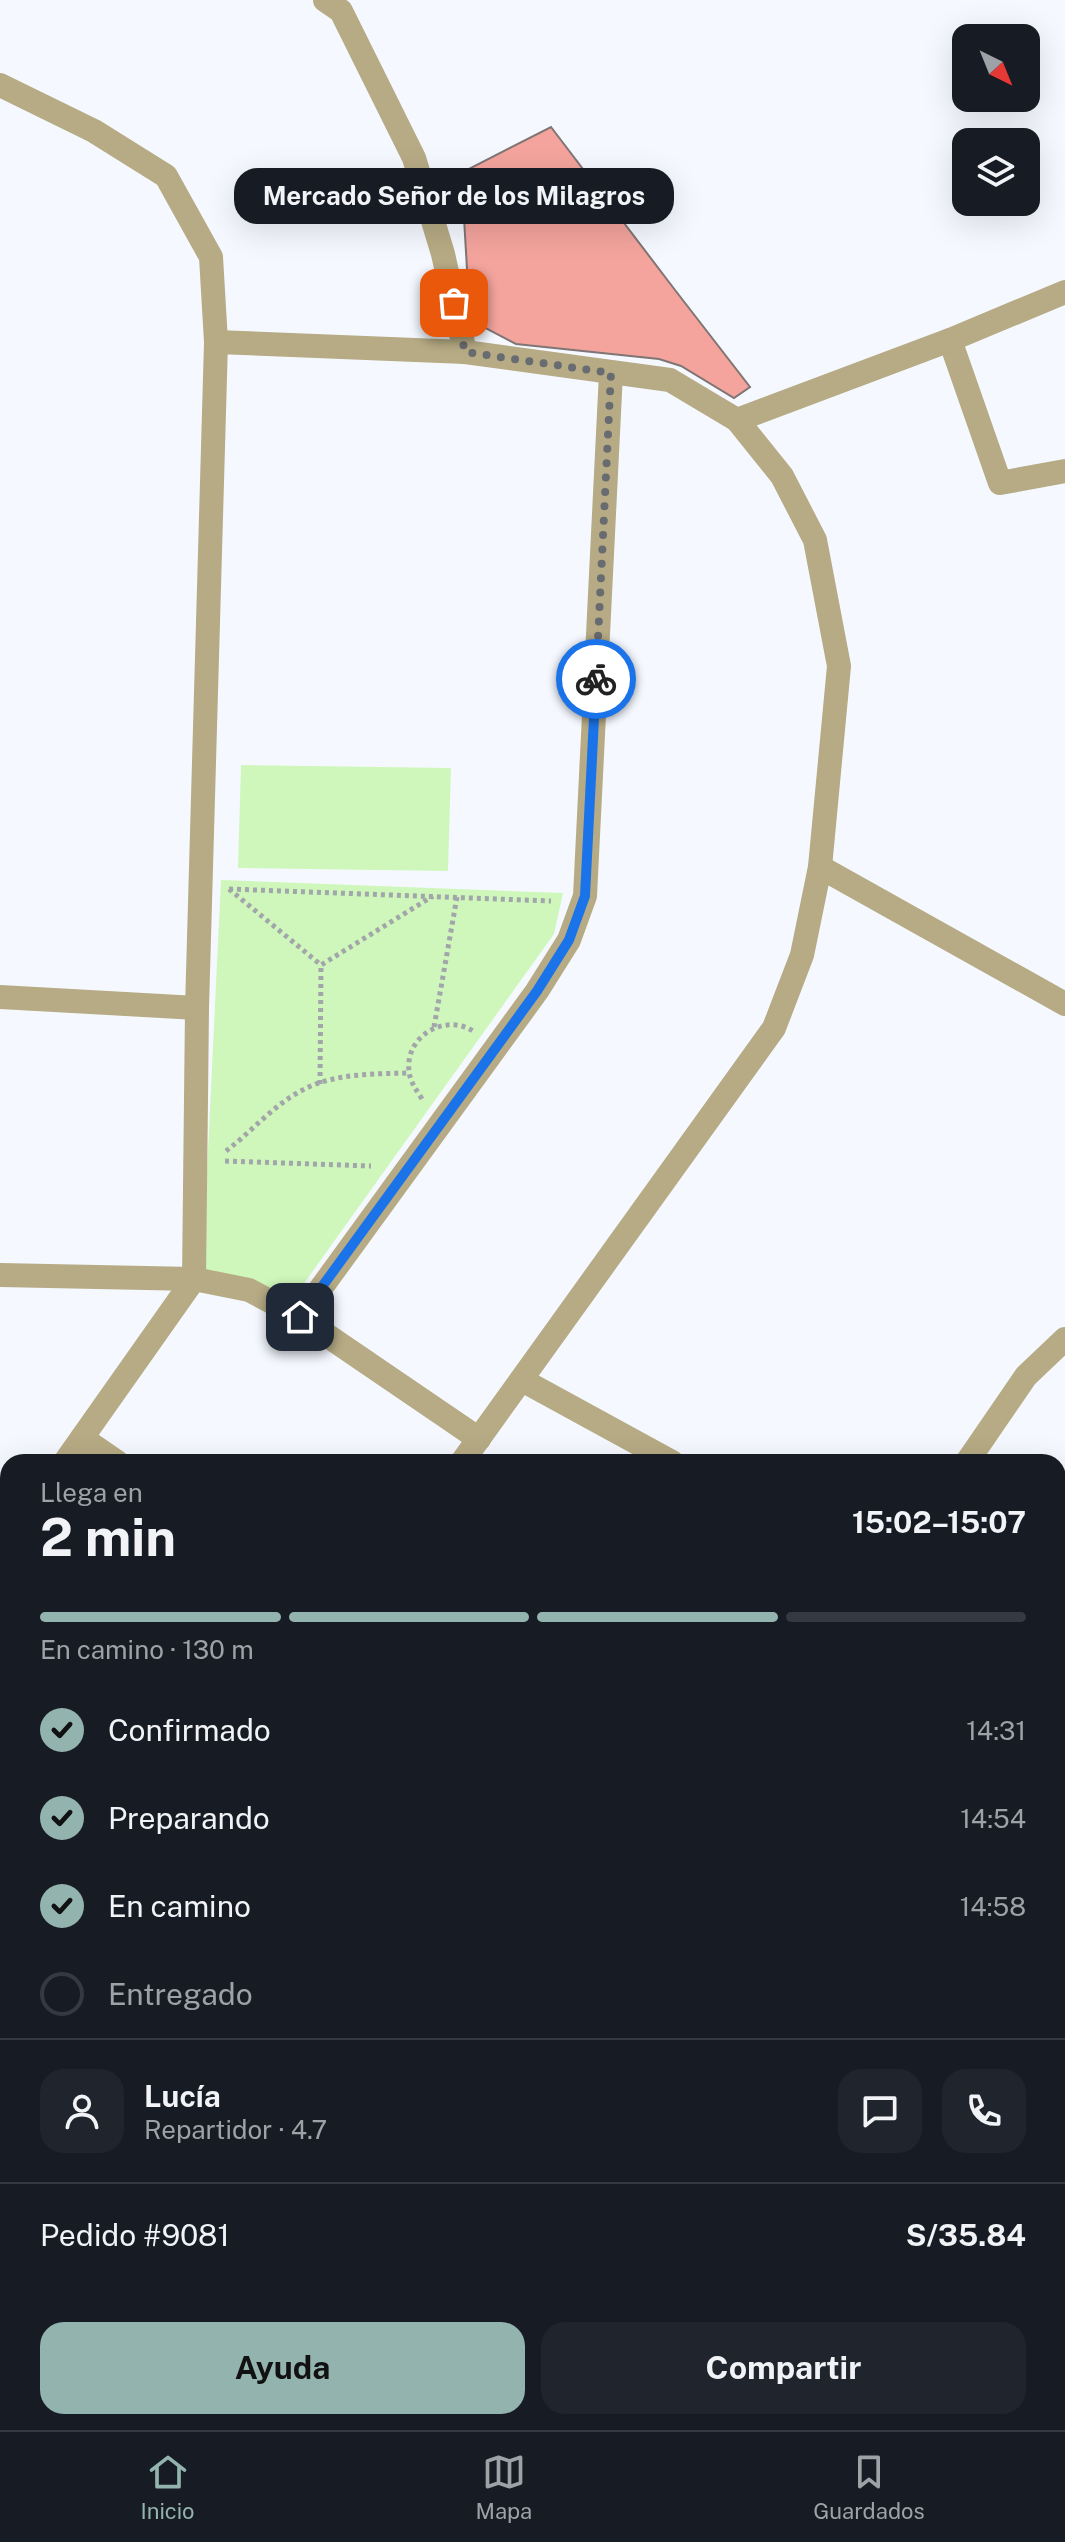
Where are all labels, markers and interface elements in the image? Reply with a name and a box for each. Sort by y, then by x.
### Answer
north arrow [952,24,1040,112]
map controls [952,24,1040,216]
button: layers [952,128,1040,216]
callout: Mercado Señor de los Milagros [234,167,674,223]
text: Mercado Señor de los Milagros [263,180,645,211]
pin [420,269,488,337]
icon: bag [432,281,476,325]
courier [556,639,636,719]
icon: bike [574,657,618,701]
pin [266,1283,334,1351]
icon: home [278,1295,322,1339]
text: Llega en [40,1477,143,1508]
text: 15:02–15:07 [852,1504,1026,1540]
text: 2 min [40,1507,176,1568]
text: En camino · 130 m [40,1634,254,1665]
icon: check [40,1708,84,1752]
text: Confirmado [108,1712,271,1748]
text: 14:31 [966,1715,1026,1746]
icon: check [40,1796,84,1840]
text: Preparando [108,1800,270,1836]
text: 14:54 [960,1803,1026,1834]
icon: check [40,1884,84,1928]
text: En camino [108,1888,251,1924]
text: 14:58 [960,1891,1026,1922]
text: Entregado [108,1976,253,2012]
button: person [40,2069,124,2153]
button: chat [838,2069,922,2153]
button: phone [942,2069,1026,2153]
text: Lucía [144,2078,221,2114]
text: Repartidor · 4.7 [144,2114,327,2145]
text: Pedido #9081 [40,2217,230,2253]
text: S/35.84 [906,2217,1026,2253]
button: Ayuda [40,2322,525,2414]
button: Compartir [541,2322,1026,2414]
tab: Inicio [140,2450,195,2524]
tab: Mapa [475,2450,532,2524]
tab: Guardados [813,2450,925,2524]

